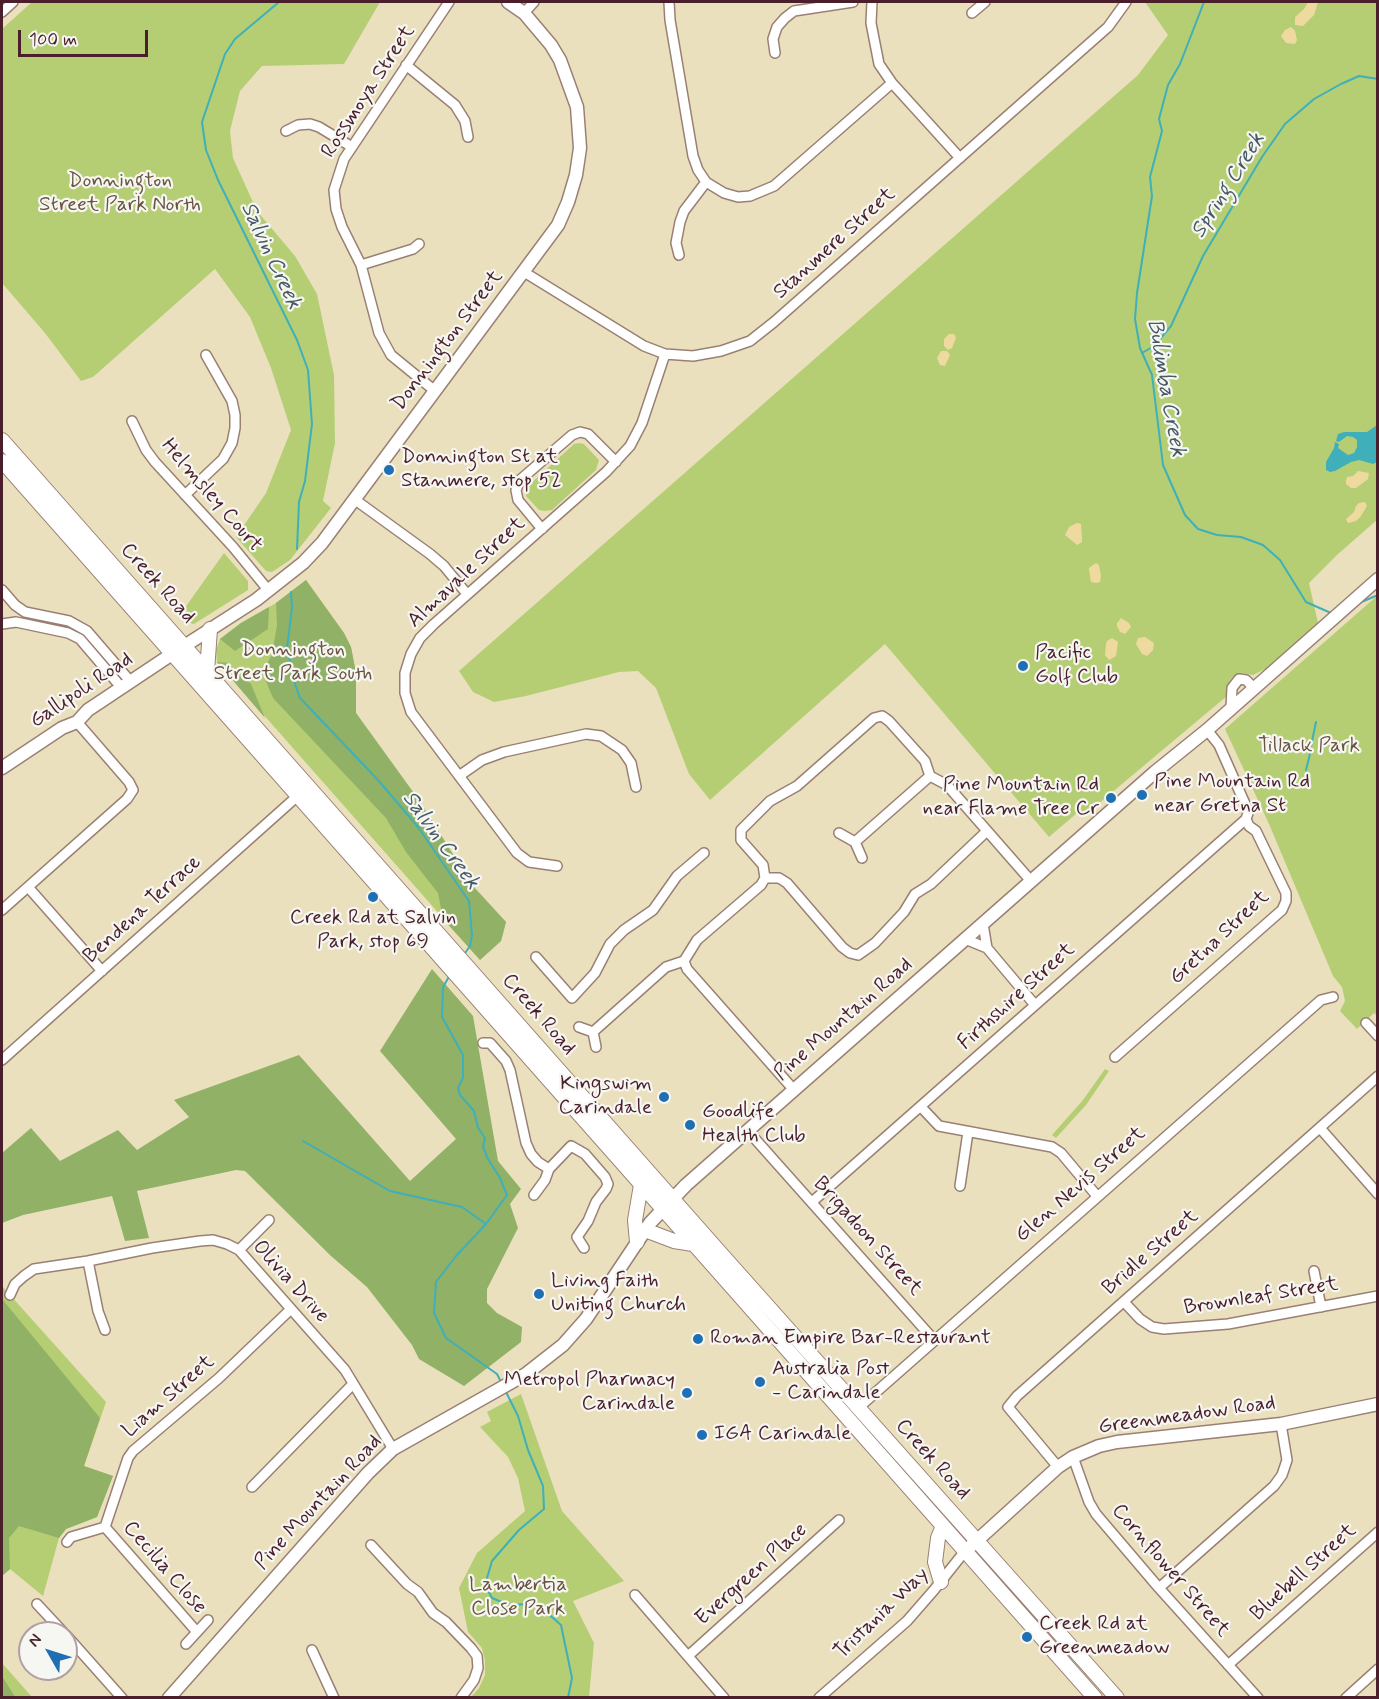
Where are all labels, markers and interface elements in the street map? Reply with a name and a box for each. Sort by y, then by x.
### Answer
scale bar [21,18,152,56]
street label: Rossmoya Street [317,21,421,163]
text: 100 m [29,28,77,52]
water label: Spring Creek [1186,128,1272,244]
park label: Donnington Street Park North [39,169,201,219]
street label: Stanmere Street [769,183,901,305]
water label: Salvin Creek [234,198,306,314]
street label: Donnington Street [387,266,509,416]
water label: Bulimba Creek [1140,317,1190,459]
street label: Helmsley Court [155,434,267,558]
place label: Donnington St at Stanmere, stop 52 [401,445,562,495]
marker: Donnington St at Stanmere, stop 52 [382,463,396,477]
street label: Almavale Street [403,512,531,634]
street label: Creek Road [114,538,200,630]
park label: Donnington Street Park South [214,638,372,688]
place label: Pacific Golf Club [1035,641,1118,691]
street label: Gallipoli Road [26,647,138,735]
marker: Pacific Golf Club [1016,659,1030,673]
park label: Tillack Park [1258,734,1360,760]
place label: Pine Mountain Rd near Gretna St [1154,770,1310,820]
place label: Pine Mountain Rd near Flame Tree Cr [923,773,1099,823]
water label: Salvin Creek [395,787,485,895]
marker: Pine Mountain Rd near Gretna St [1135,788,1149,802]
marker: Pine Mountain Rd near Flame Tree Cr [1104,791,1118,805]
street label: Bendena Terrace [79,850,207,970]
street label: Gretna Street [1165,885,1275,991]
marker: Creek Rd at Salvin Park, stop 69 [366,890,380,904]
place label: Creek Rd at Salvin Park, stop 69 [290,906,456,956]
street label: Firthshire Street [953,938,1081,1056]
street label: Pine Mountain Road [770,953,918,1087]
street label: Creek Road [496,969,580,1061]
place label: Kingswim Carindale [559,1072,652,1122]
marker: Kingswim Carindale [657,1090,671,1104]
place label: Goodlife Health Club [702,1100,806,1150]
marker: Goodlife Health Club [683,1118,697,1132]
street label: Glen Nevis Street [1011,1122,1151,1248]
street label: Brigadoon Street [807,1172,927,1302]
street label: Bridle Street [1098,1205,1204,1301]
street label: Olivia Drive [246,1235,334,1329]
place label: Living Faith Uniting Church [551,1269,686,1319]
street label: Brownleaf Street [1182,1272,1340,1322]
marker: Living Faith Uniting Church [532,1287,546,1301]
place label: Roman Empire Bar-Restaurant [710,1326,991,1352]
marker: Roman Empire Bar-Restaurant [691,1332,705,1346]
street label: Liam Street [118,1350,220,1444]
place label: Australia Post - Carindale [772,1357,889,1407]
place label: Metropol Pharmacy Carindale [504,1368,675,1418]
marker: Australia Post - Carindale [753,1375,767,1389]
marker: Metropol Pharmacy Carindale [680,1386,694,1400]
street label: Greenmeadow Road [1097,1391,1277,1441]
street label: Creek Road [889,1414,975,1506]
place label: IGA Carindale [714,1422,851,1448]
marker: IGA Carindale [695,1428,709,1442]
street label: Pine Mountain Road [250,1430,388,1576]
street label: Cornflower Street [1105,1499,1235,1643]
street label: Cecilia Close [117,1516,211,1620]
street label: Evergreen Place [691,1518,813,1632]
street label: Bluebell Street [1246,1519,1362,1627]
street label: Tristania Way [829,1563,935,1665]
park label: Lambertia Close Park [469,1573,567,1623]
place label: Creek Rd at Greenmeadow [1039,1612,1170,1662]
north arrow [18,1621,78,1681]
text: N [24,1630,47,1651]
marker: Creek Rd at Greenmeadow [1020,1630,1034,1644]

